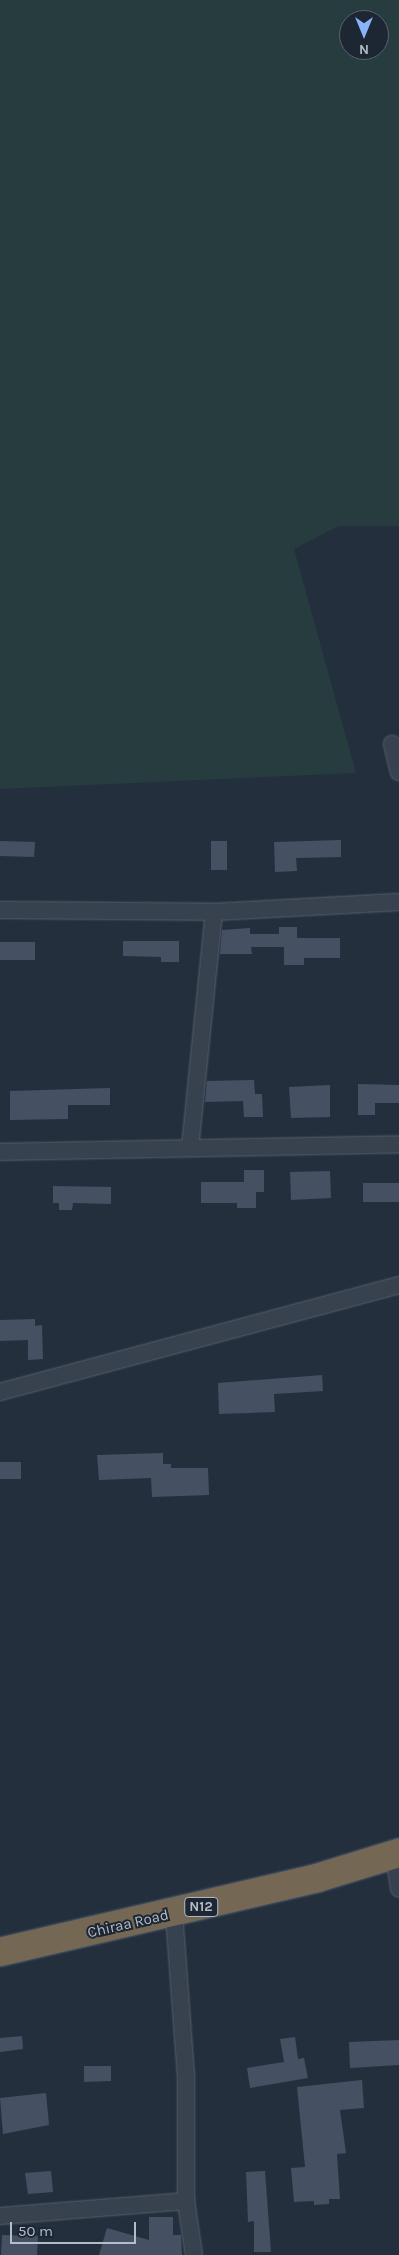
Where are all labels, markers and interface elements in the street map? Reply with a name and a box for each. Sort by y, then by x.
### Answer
north arrow [339,10,389,60]
text: N [359,41,369,58]
road number: N12 [184,1895,218,1918]
street label: Chiraa Road [86,1906,170,1942]
scale bar [12,2212,139,2244]
text: 50 m [18,2222,53,2240]

